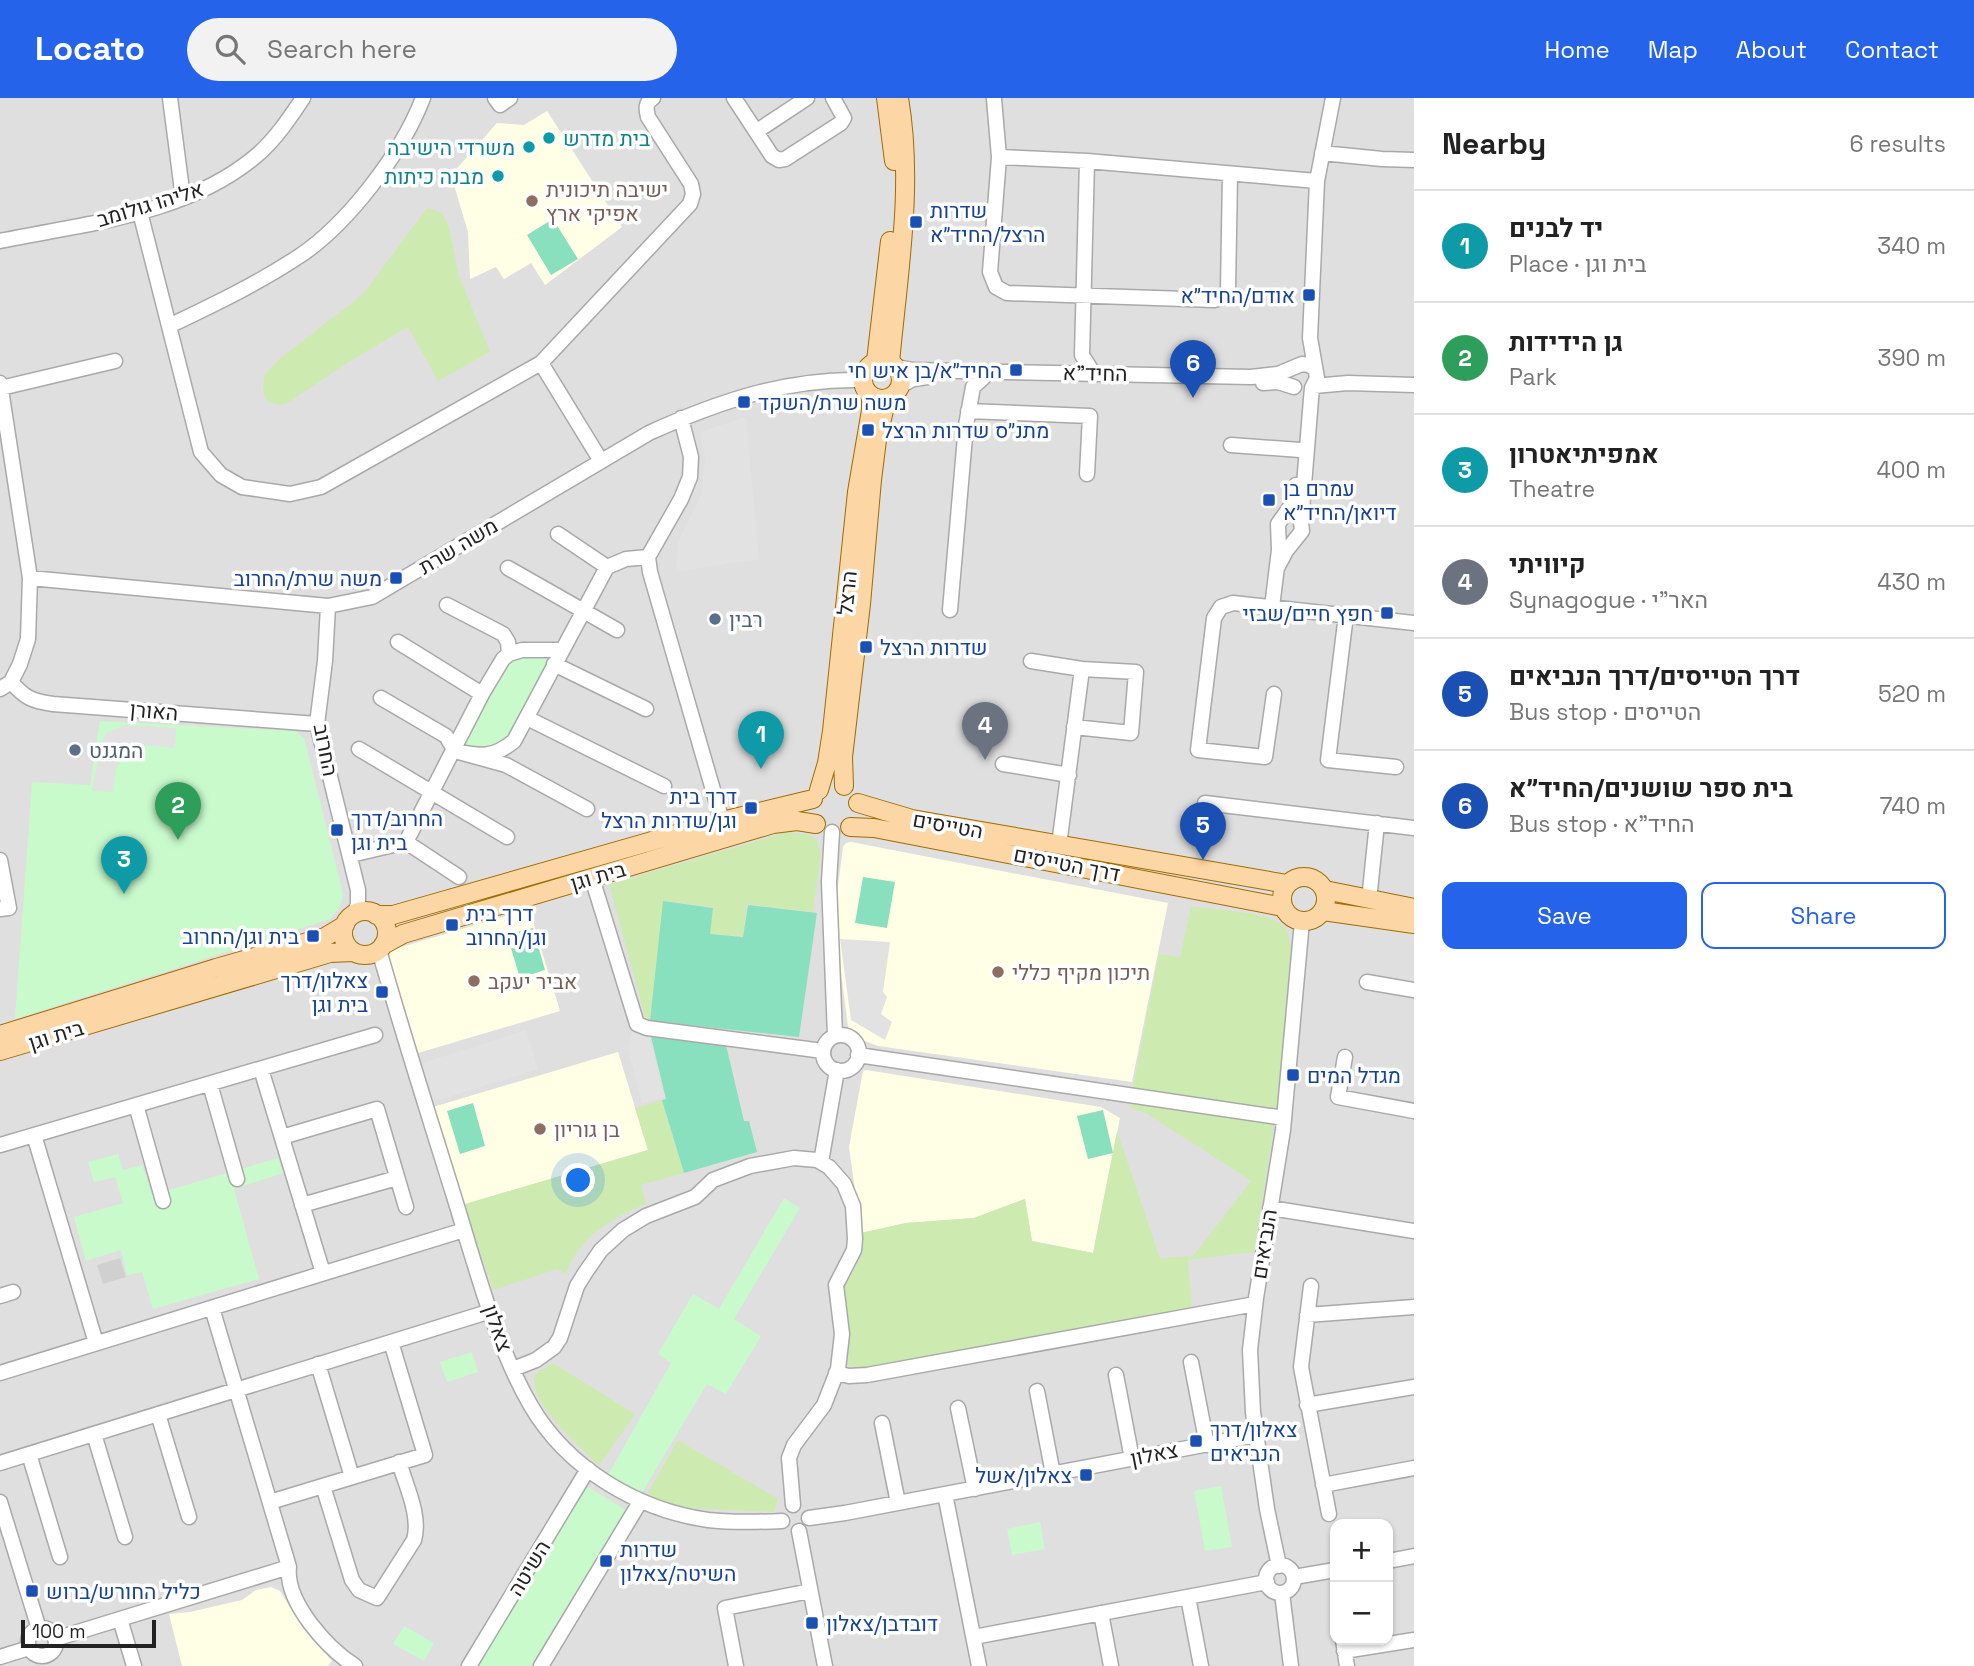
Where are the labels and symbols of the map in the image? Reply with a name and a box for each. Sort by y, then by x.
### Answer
place label: בית מדרש [563,125,650,152]
marker: בית מדרש [541,130,557,146]
place label: משרדי הישיבה [387,134,515,161]
marker: משרדי הישיבה [521,139,537,155]
place label: מבנה כיתות [384,163,484,190]
marker: מבנה כיתות [490,168,506,184]
street label: אליהו גולומב [93,175,207,233]
place label: ישיבה תיכונית אפיקי ארץ [546,176,668,227]
marker: ישיבה תיכונית אפיקי ארץ [524,193,540,209]
place label: שדרות הרצל/החיד״א [930,197,1045,248]
marker: שדרות הרצל/החיד״א [908,214,924,230]
place label: אודם/החיד״א [1181,282,1295,309]
marker: אודם/החיד״א [1301,287,1317,303]
pin: 6 [1170,340,1216,398]
place label: החיד״א/בן איש חי [848,357,1002,384]
street label: החיד"א [1062,359,1128,387]
marker: החיד״א/בן איש חי [1008,362,1024,378]
place label: משה שרת/השקד [758,389,907,416]
marker: משה שרת/השקד [736,394,752,410]
place label: מתנ״ס שדרות הרצל [882,417,1049,444]
marker: מתנ״ס שדרות הרצל [860,422,876,438]
place label: עמרם בן דיואן/החיד״א [1283,475,1397,526]
marker: עמרם בן דיואן/החיד״א [1261,492,1277,508]
street label: משה שרת [413,512,503,580]
place label: משה שרת/החרוב [234,565,382,592]
street label: הרצל [831,569,863,617]
marker: משה שרת/החרוב [388,570,404,586]
place label: חפץ חיים/שבזי [1242,600,1373,627]
marker: חפץ חיים/שבזי [1379,605,1395,621]
place label: רבין [729,606,763,633]
marker: רבין [707,611,723,627]
place label: שדרות הרצל [880,634,988,661]
marker: שדרות הרצל [858,639,874,655]
street label: האורן [129,695,179,727]
pin: 4 [962,702,1008,760]
pin: 1 [738,711,784,769]
street label: החרוב [308,722,344,778]
place label: המגנט [89,737,143,764]
marker: המגנט [67,742,83,758]
pin: 2 [155,782,201,840]
place label: דרך בית וגן/שדרות הרצל [601,783,737,834]
marker: דרך בית וגן/שדרות הרצל [743,800,759,816]
pin: 5 [1180,802,1226,860]
place label: החרוב/דרך בית וגן [351,805,443,856]
street label: הטייסים [911,806,985,844]
marker: החרוב/דרך בית וגן [329,822,345,838]
pin: 3 [101,836,147,894]
street label: דרך הטייסים [1011,840,1123,888]
street label: בית וגן [567,855,629,897]
place label: דרך בית וגן/החרוב [466,900,547,951]
marker: דרך בית וגן/החרוב [444,917,460,933]
place label: בית וגן/החרוב [182,923,299,950]
marker: בית וגן/החרוב [305,928,321,944]
place label: תיכון מקיף כללי [1012,959,1150,986]
marker: תיכון מקיף כללי [990,964,1006,980]
place label: צאלון/דרך בית וגן [281,967,368,1018]
place label: אביר יעקב [488,968,577,995]
marker: אביר יעקב [466,973,482,989]
marker: צאלון/דרך בית וגן [374,984,390,1000]
street label: בית וגן [25,1014,87,1056]
place label: מגדל המים [1307,1062,1401,1089]
marker: מגדל המים [1285,1067,1301,1083]
place label: בן גוריון [554,1116,620,1143]
marker: בן גוריון [532,1121,548,1137]
your location [561,1163,595,1197]
street label: הנביאים [1245,1207,1283,1281]
street label: צאלון [477,1301,519,1355]
place label: צאלון/דרך הנביאים [1210,1416,1297,1467]
marker: צאלון/דרך הנביאים [1188,1433,1204,1449]
street label: צאלון [1128,1436,1180,1472]
place label: צאלון/אשל [975,1462,1072,1489]
marker: צאלון/אשל [1078,1467,1094,1483]
street label: השיטה [502,1535,556,1601]
place label: שדרות השיטה/צאלון [620,1536,736,1587]
marker: שדרות השיטה/צאלון [598,1553,614,1569]
place label: כליל החורש/ברוש [46,1578,201,1605]
marker: כליל החורש/ברוש [24,1583,40,1599]
place label: דובדבן/צאלון [826,1610,938,1637]
marker: דובדבן/צאלון [804,1615,820,1631]
scale bar [21,1617,156,1649]

